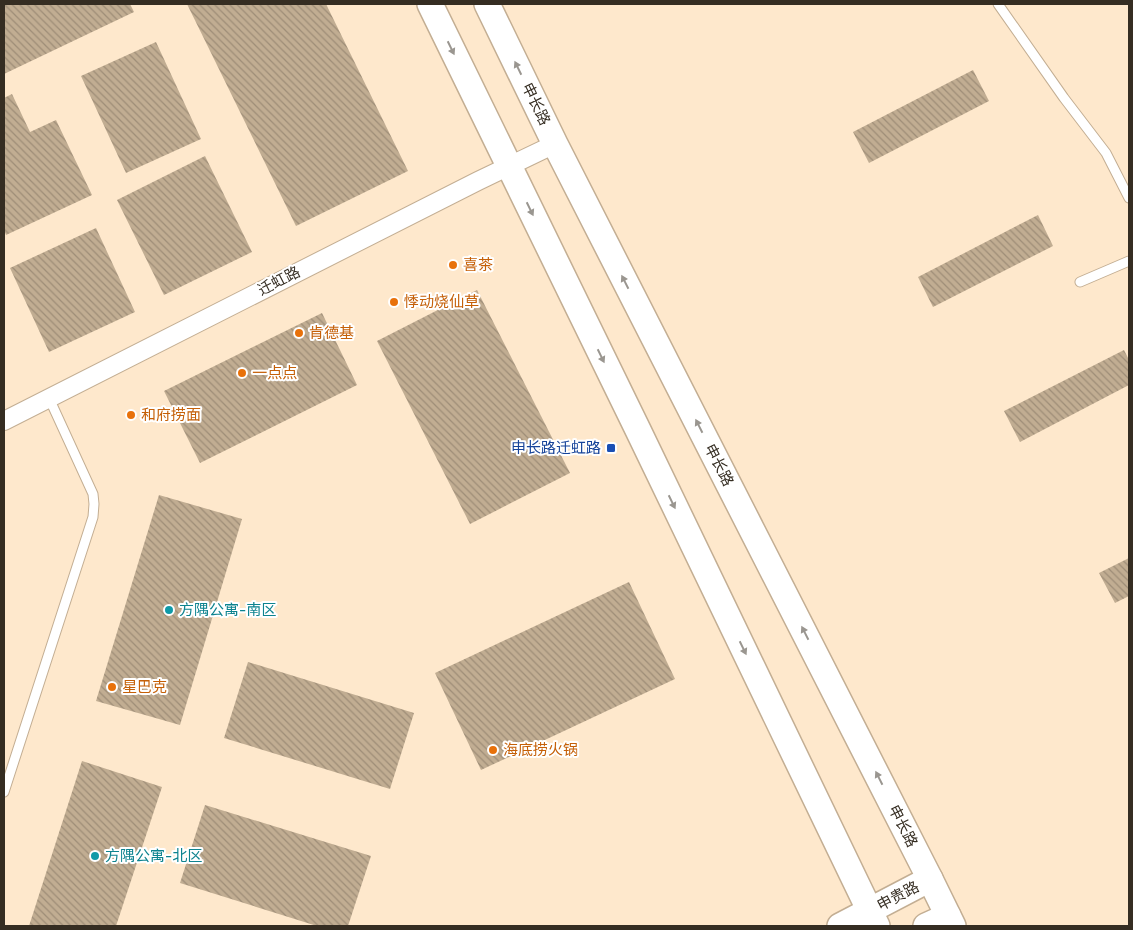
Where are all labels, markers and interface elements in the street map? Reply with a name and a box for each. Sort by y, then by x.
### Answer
one-way arrow [447,40,455,55]
one-way arrow [514,61,523,76]
street label: 申长路 [518,80,554,128]
one-way arrow [526,202,534,217]
place label: 喜茶 [463,256,493,274]
marker: 喜茶 [447,259,459,271]
street label: 迁虹路 [255,263,303,299]
one-way arrow [621,274,629,289]
place label: 悸动烧仙草 [404,293,479,311]
marker: 悸动烧仙草 [388,296,400,308]
place label: 肯德基 [309,324,354,342]
marker: 肯德基 [293,327,305,339]
one-way arrow [597,348,606,363]
place label: 一点点 [252,364,297,382]
marker: 一点点 [236,367,248,379]
place label: 和府捞面 [141,406,201,424]
marker: 和府捞面 [125,409,137,421]
one-way arrow [695,419,703,433]
place label: 申长路迁虹路 [511,439,601,457]
street label: 申长路 [701,441,737,489]
marker: 申长路迁虹路 [605,442,617,454]
one-way arrow [669,495,677,509]
place label: 方隅公寓-南区 [179,601,276,619]
marker: 方隅公寓-南区 [163,604,175,616]
one-way arrow [801,626,809,641]
one-way arrow [739,641,747,655]
place label: 星巴克 [122,678,167,696]
marker: 星巴克 [106,681,118,693]
place label: 海底捞火锅 [503,741,578,759]
marker: 海底捞火锅 [487,744,499,756]
one-way arrow [875,771,883,785]
street label: 申长路 [885,802,921,850]
place label: 方隅公寓-北区 [105,847,202,865]
marker: 方隅公寓-北区 [89,850,101,862]
street label: 申贵路 [874,877,922,915]

